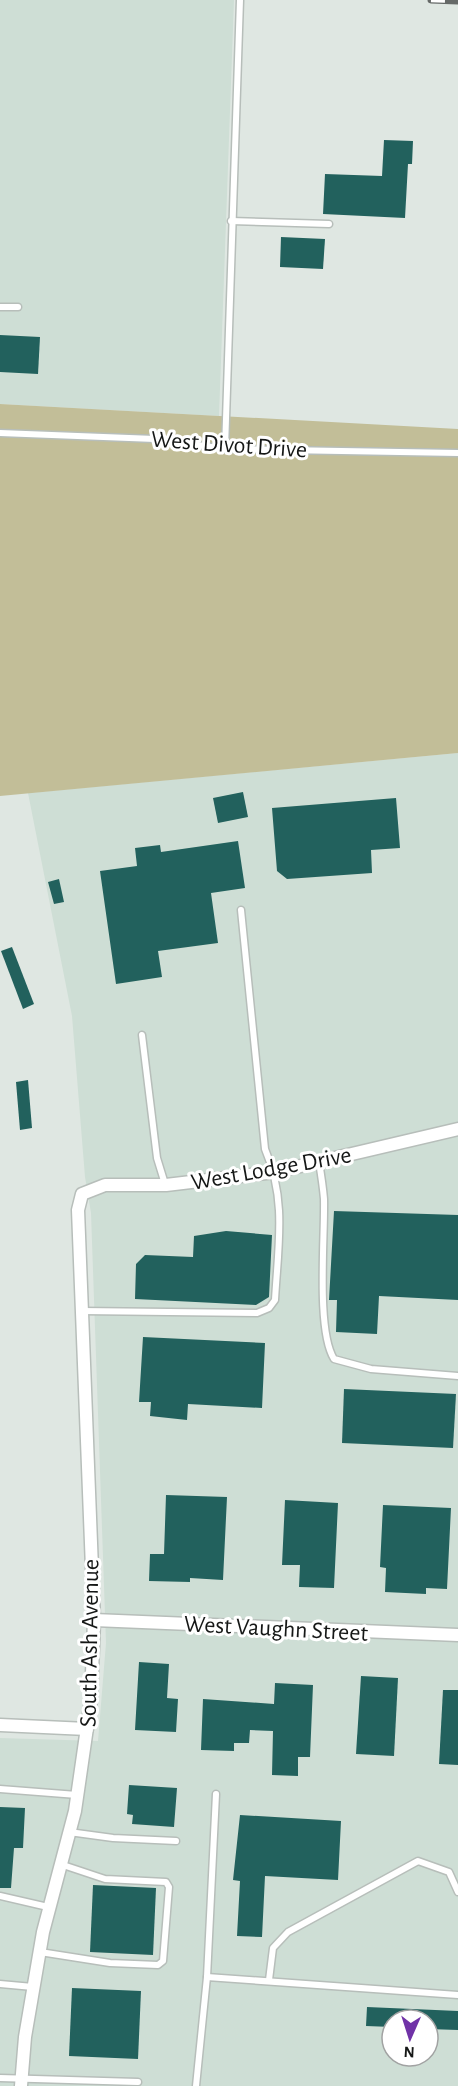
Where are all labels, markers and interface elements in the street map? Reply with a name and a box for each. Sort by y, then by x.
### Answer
street label: West Divot Drive [150,428,308,462]
street label: West Lodge Drive [189,1143,353,1195]
street label: South Ash Avenue [77,1559,103,1727]
street label: West Vaughn Street [183,1612,369,1646]
north arrow [380,2008,440,2068]
text: N [403,2044,415,2060]

